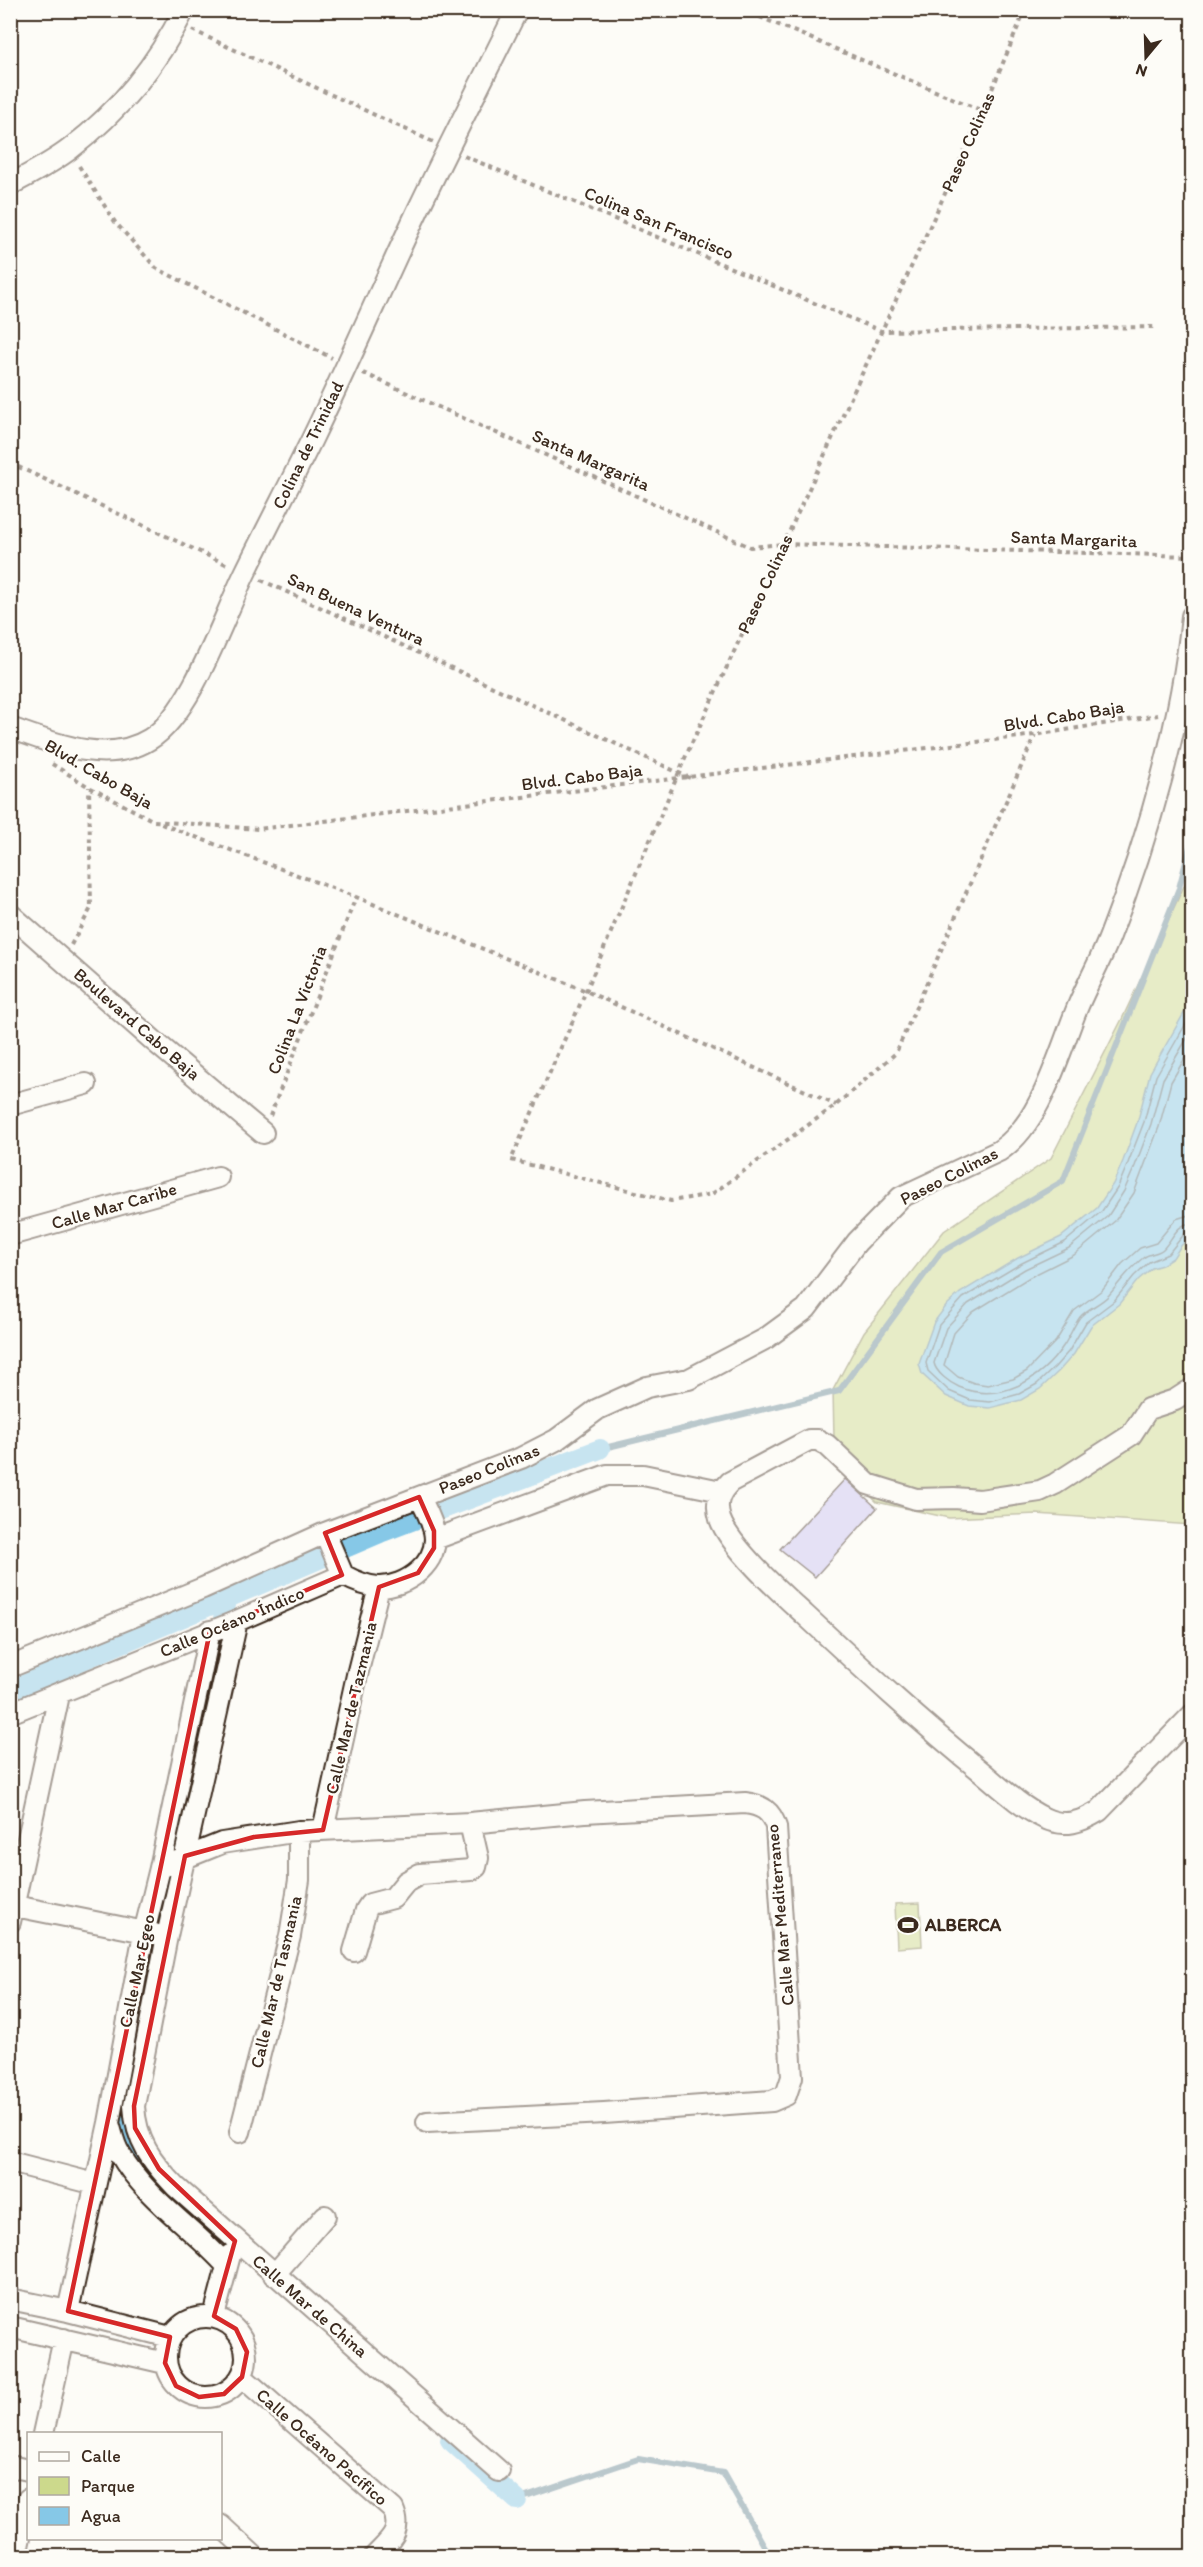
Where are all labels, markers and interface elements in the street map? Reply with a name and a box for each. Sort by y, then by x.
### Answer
north arrow [1116,27,1176,87]
text: N [1133,60,1149,81]
street label: Paseo Colinas [936,89,1000,195]
street label: Colina San Francisco [581,182,737,264]
street label: Colina de Trinidad [267,377,349,513]
street label: Santa Margarita [529,424,654,496]
street label: Santa Margarita [1010,526,1138,552]
street label: Paseo Colinas [732,531,798,637]
street label: San Buena Ventura [284,568,429,651]
street label: Blvd. Cabo Baja [1002,696,1126,736]
street label: Blvd. Cabo Baja [41,734,158,814]
street label: Blvd. Cabo Baja [520,759,644,795]
street label: Colina La Victoria [262,942,332,1077]
street label: Boulevard Cabo Baja [69,963,205,1085]
street label: Paseo Colinas [896,1142,1002,1210]
street label: Calle Mar Caribe [49,1178,179,1234]
street label: Paseo Colinas [435,1439,543,1499]
street label: Calle Océano Índico [156,1582,308,1662]
street label: Calle Mar de Tazmania [320,1619,382,1796]
street label: Calle Mar Mediterraneo [761,1823,799,2007]
street label: Calle Mar de Tasmania [245,1893,307,2070]
street label: Calle Mar Egeo [114,1912,160,2030]
sports icon: ALBERCA [896,1913,920,1937]
place label: ALBERCA [924,1914,1002,1936]
street label: Calle Mar de China [248,2250,373,2363]
street label: Calle Océano Pacífico [252,2384,392,2510]
legend [27,2432,222,2540]
text: Calle [81,2445,121,2467]
text: Parque [81,2475,135,2497]
text: Agua [81,2505,121,2527]

